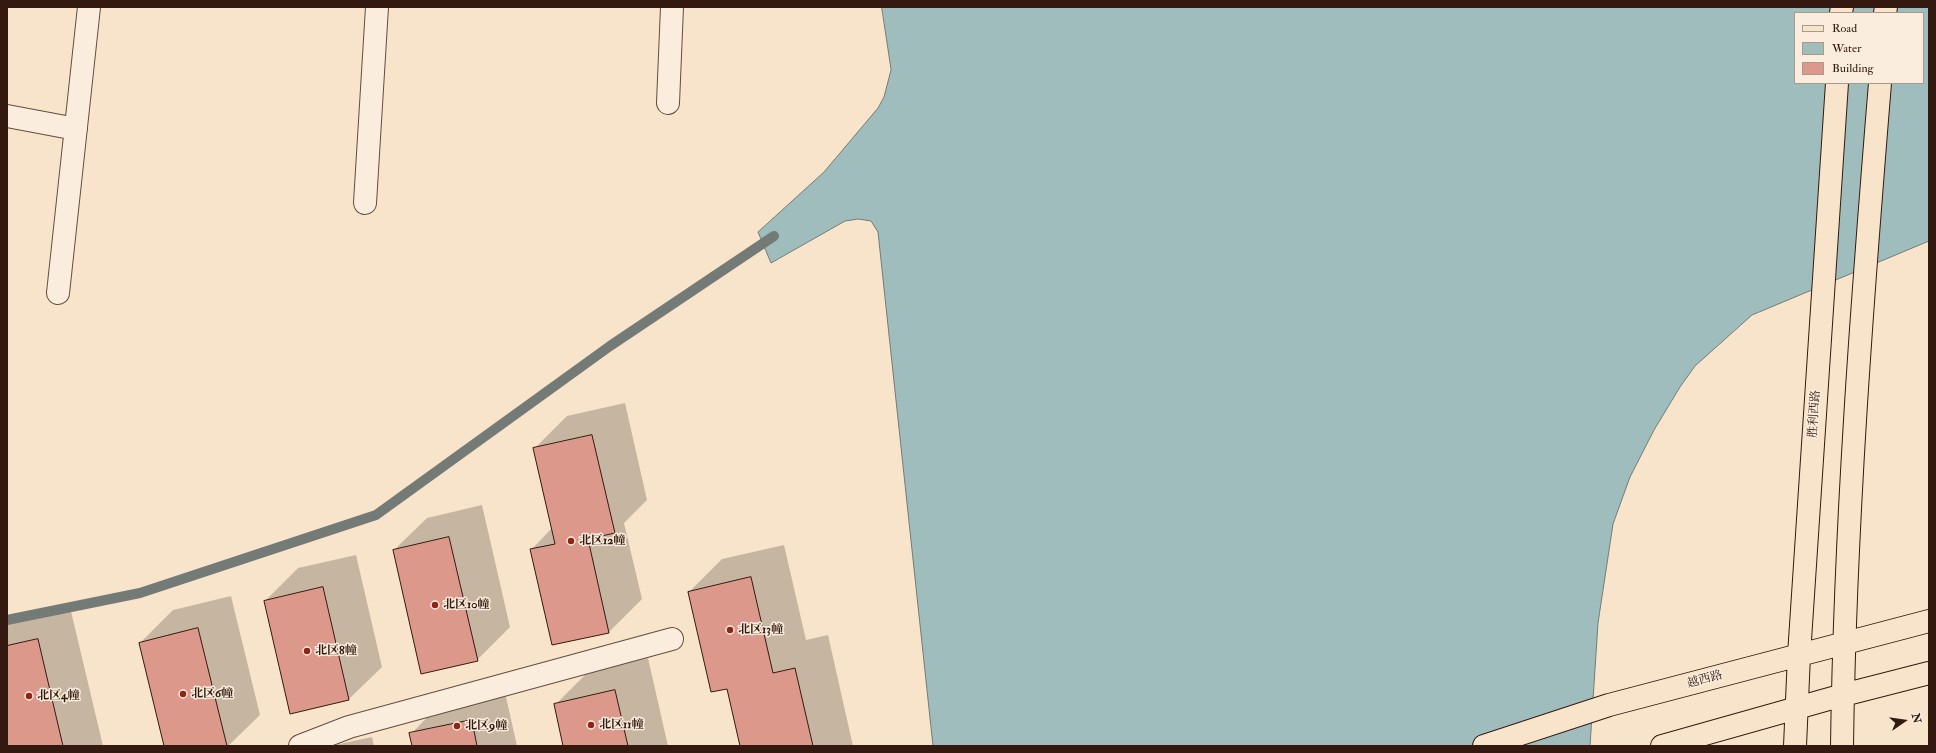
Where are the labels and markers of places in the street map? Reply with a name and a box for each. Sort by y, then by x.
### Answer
place label: 北区12幢 [579,534,625,548]
marker: 北区12幢 [566,536,576,546]
place label: 北区10幢 [443,598,489,612]
marker: 北区10幢 [430,600,440,610]
place label: 北区13幢 [738,623,783,637]
marker: 北区13幢 [725,625,735,635]
place label: 北区8幢 [315,644,357,658]
marker: 北区8幢 [302,646,312,656]
place label: 北区6幢 [191,687,233,701]
place label: 北区4幢 [37,689,79,703]
marker: 北区6幢 [178,689,188,699]
marker: 北区4幢 [24,691,34,701]
place label: 北区11幢 [599,718,644,732]
place label: 北区9幢 [465,719,507,733]
marker: 北区11幢 [586,720,596,730]
marker: 北区9幢 [452,721,462,731]

